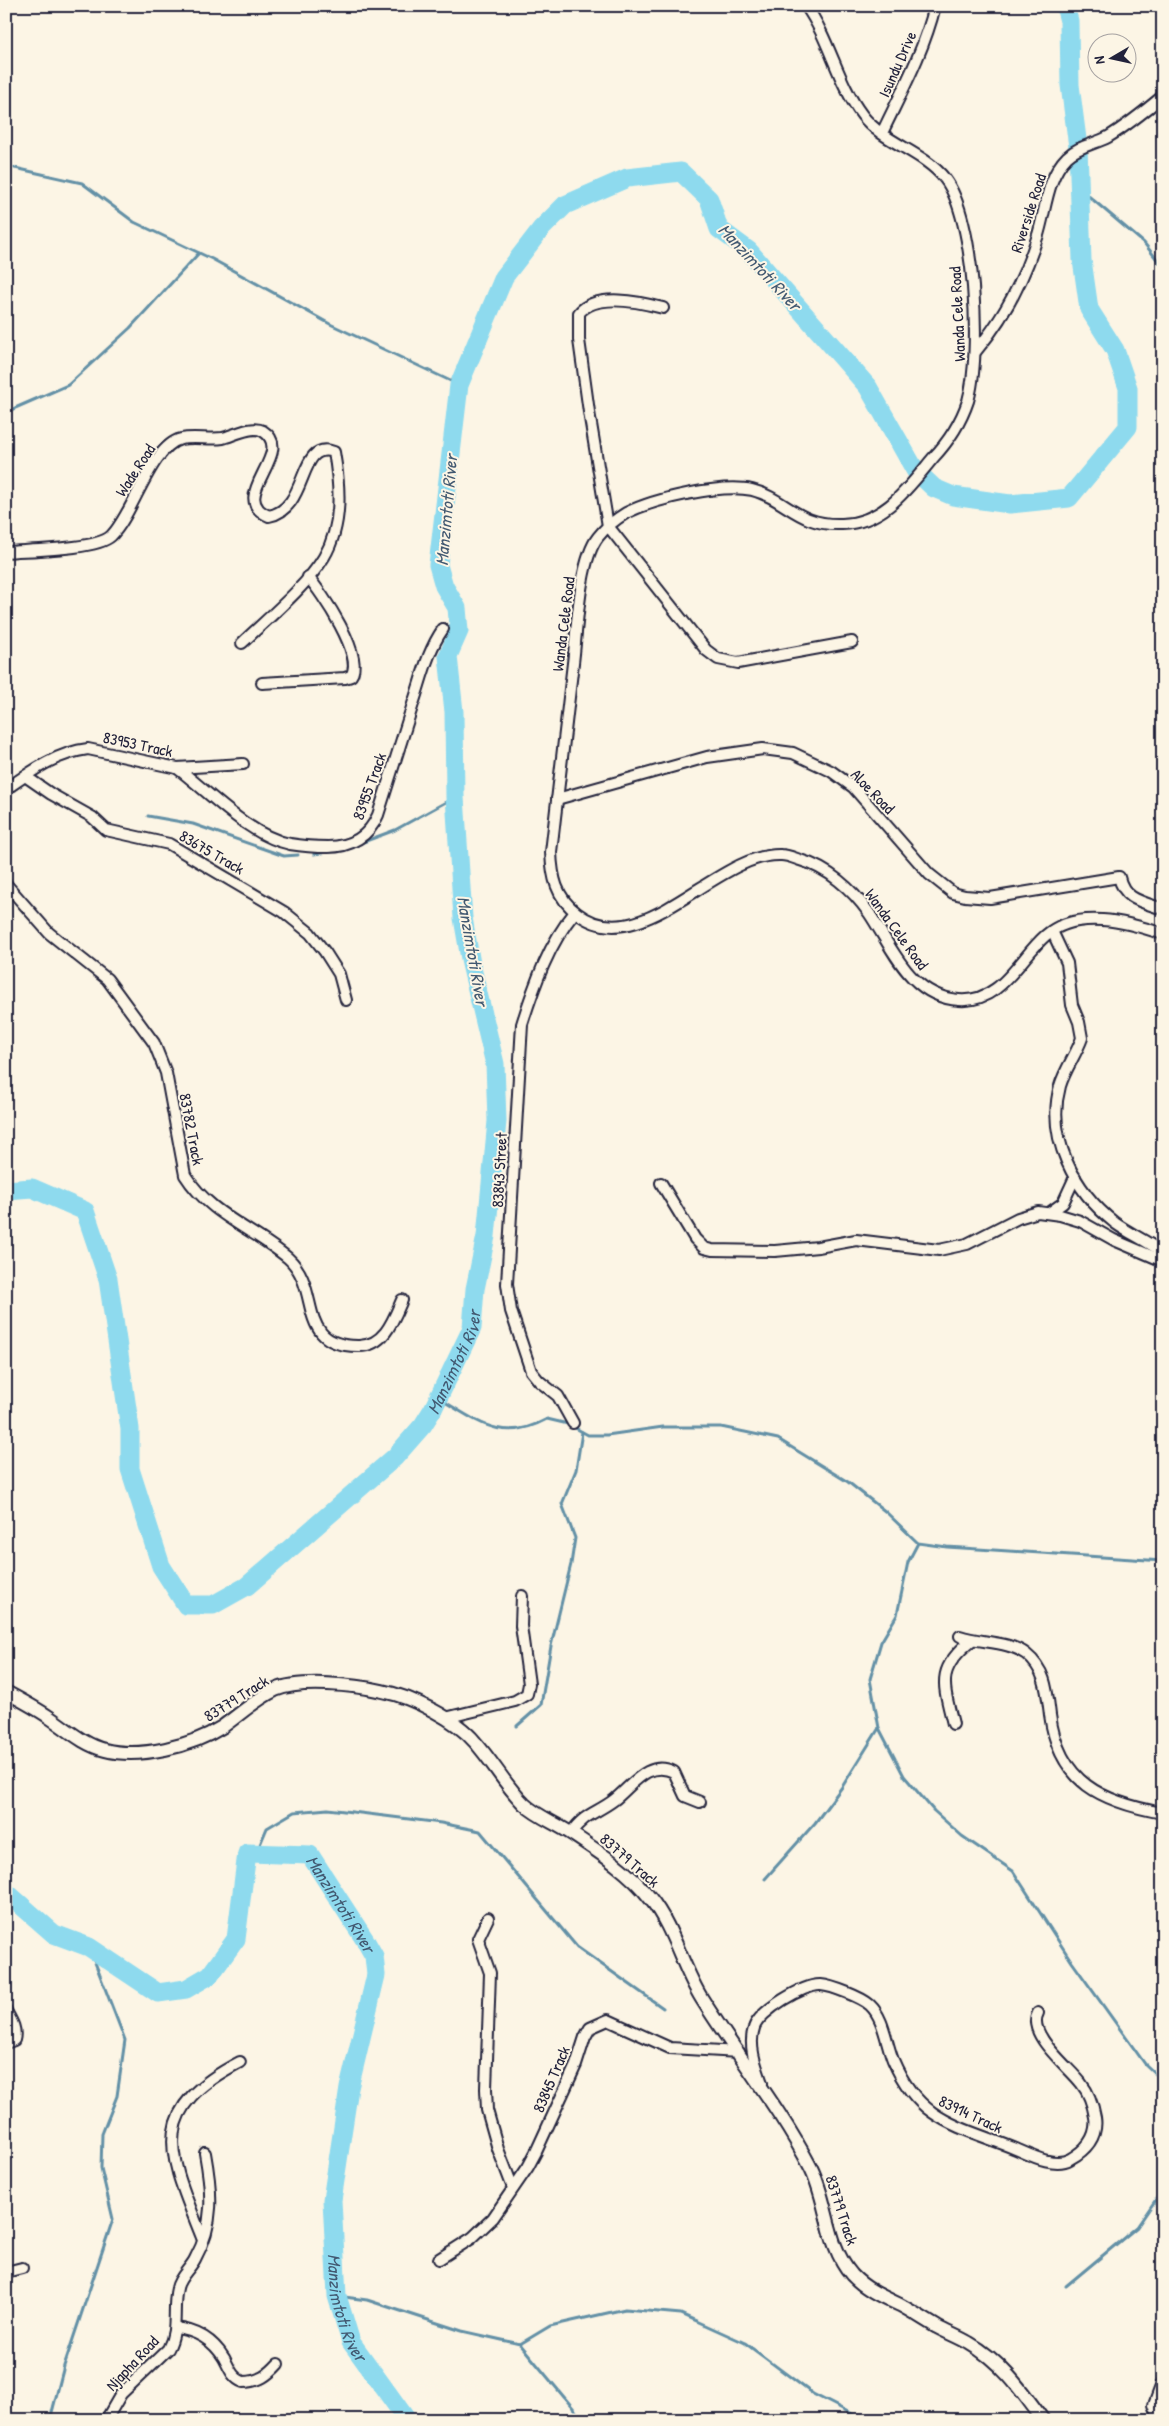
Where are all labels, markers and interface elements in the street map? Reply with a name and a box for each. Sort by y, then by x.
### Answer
street label: Isundu Drive [873,27,922,100]
north arrow [1086,32,1136,82]
text: N [1089,54,1109,65]
street label: Riverside Road [1005,171,1051,255]
water label: Manzimtoti River [713,218,808,318]
street label: Wanda Cele Road [944,266,970,362]
street label: Wade Road [110,439,160,501]
water label: Manzimtoti River [429,451,463,566]
street label: Wanda Cele Road [546,575,580,673]
street label: 83953 Track [101,726,175,762]
street label: 83955 Track [347,749,391,823]
street label: Aloe Road [846,764,900,818]
street label: 83675 Track [175,825,249,880]
street label: Wanda Cele Road [860,884,934,974]
water label: Manzimtoti River [451,894,495,1010]
street label: 83782 Track [174,1091,210,1167]
street label: 83843 Street [486,1131,512,1208]
water label: Manzimtoti River [420,1307,486,1418]
street label: 83779 Track [200,1669,273,1726]
street label: 83779 Track [596,1828,665,1892]
water label: Manzimtoti River [301,1850,383,1959]
street label: 83845 Track [527,2042,575,2116]
street label: 83914 Track [935,2090,1007,2139]
street label: 83779 Track [820,2172,864,2248]
water label: Manzimtoti River [322,2253,375,2368]
street label: Njapha Road [101,2331,163,2395]

